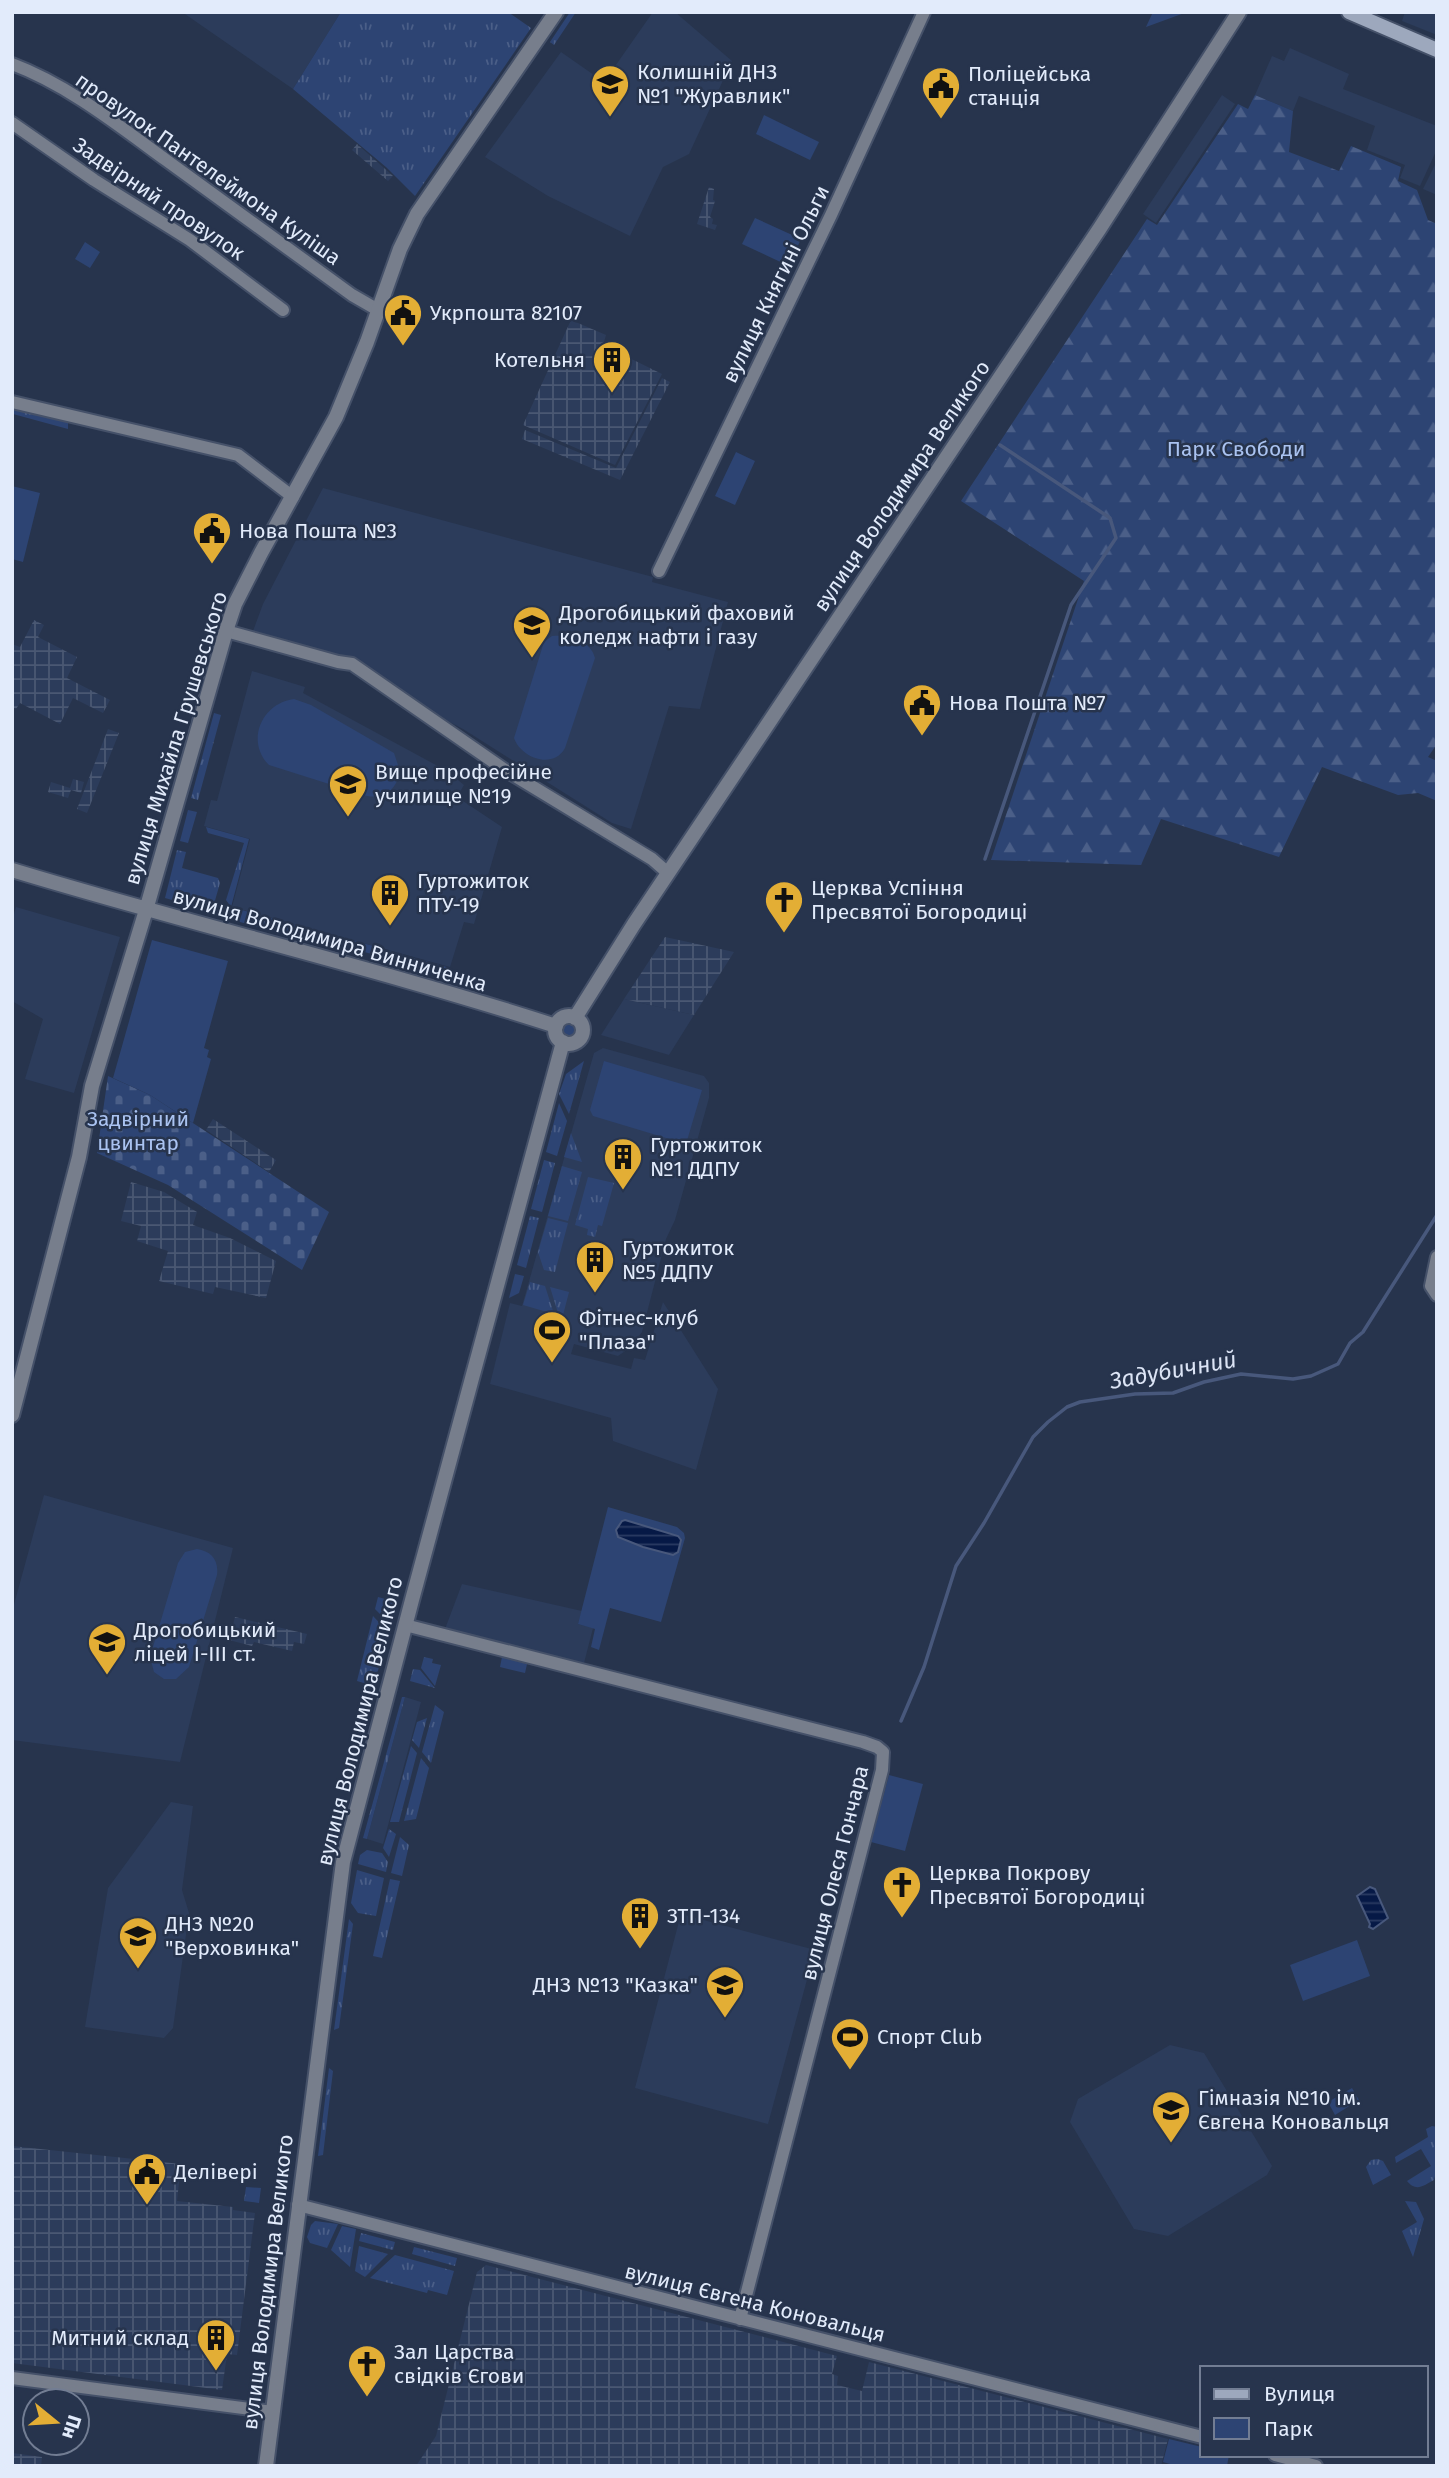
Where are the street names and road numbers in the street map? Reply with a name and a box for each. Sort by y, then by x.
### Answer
street label: провулок Пантелеймона Куліша [70,67,346,271]
street label: Задвірний провулок [68,132,250,266]
street label: вулиця Княгині Ольги [717,181,835,387]
street label: вулиця Володимира Великого [808,355,996,617]
street label: вулиця Михайла Грушевського [119,588,233,888]
street label: вулиця Володимира Винниченка [170,883,490,997]
street label: вулиця Володимира Великого [311,1574,409,1868]
street label: вулиця Олеся Гончара [796,1763,874,1983]
street label: вулиця Володимира Великого [237,2133,299,2431]
street label: вулиця Євгена Коновальця [622,2258,888,2348]

